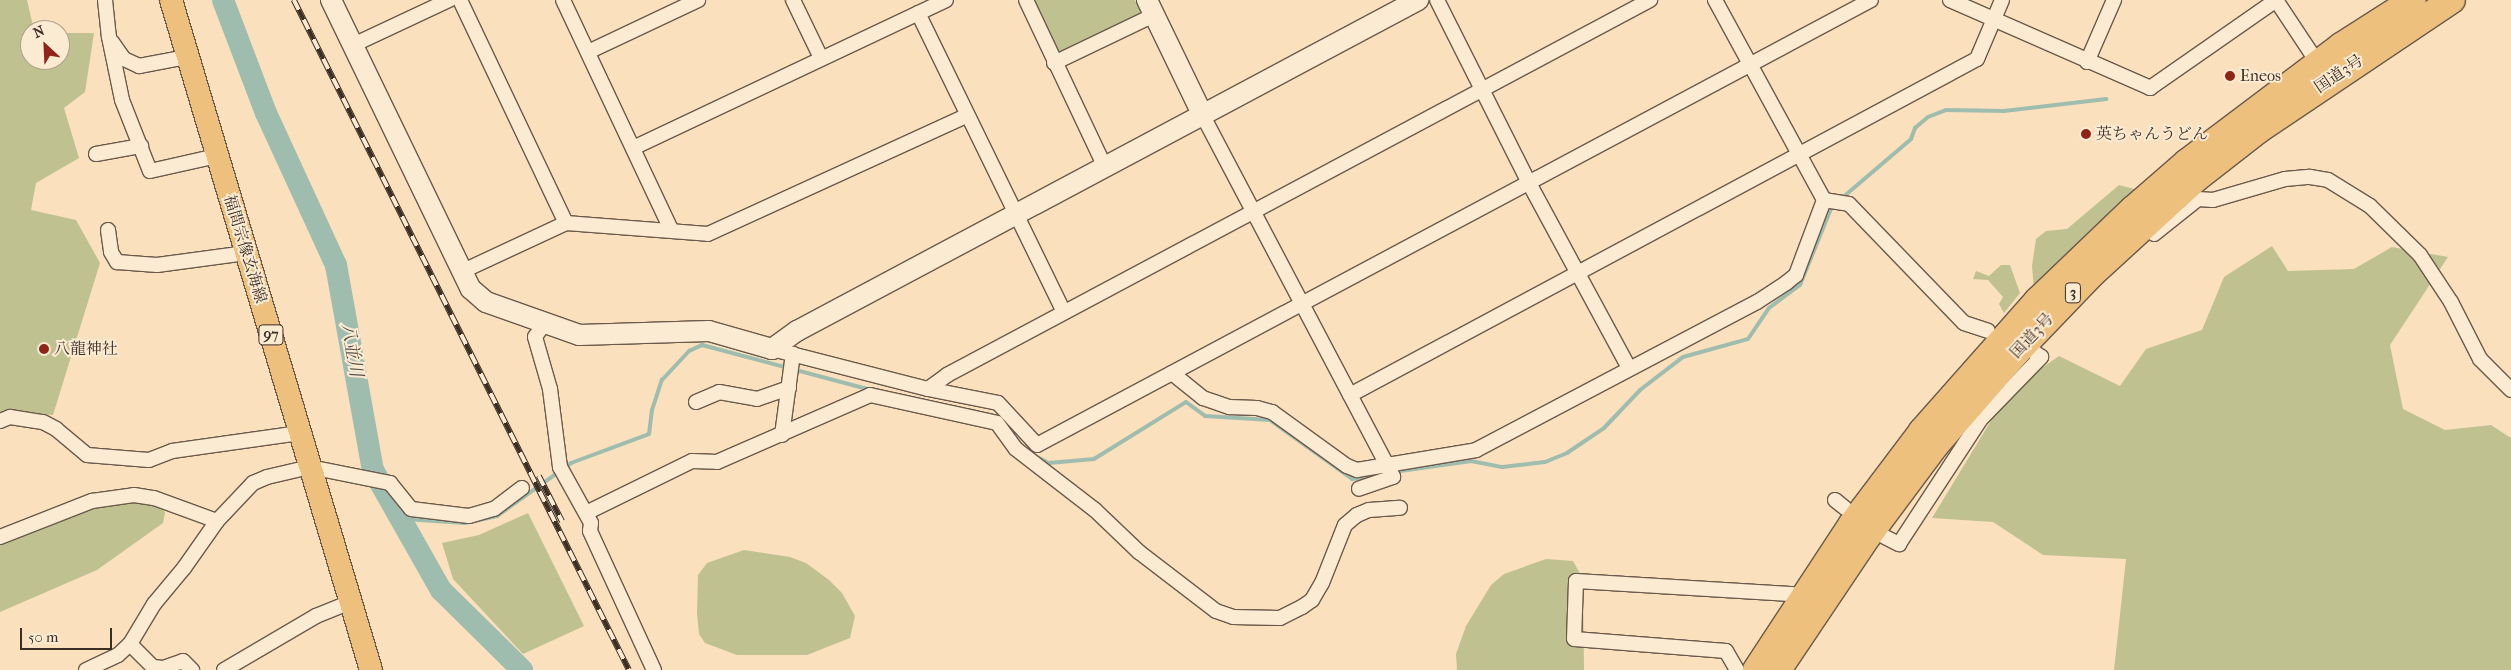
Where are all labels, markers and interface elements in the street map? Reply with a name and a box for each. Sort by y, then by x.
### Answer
north arrow [20,20,70,70]
text: N [30,22,47,42]
street label: 国道3号 [2311,51,2367,97]
place label: Eneos [2240,66,2281,86]
marker: Eneos [2224,70,2236,82]
place label: 英ちゃんうどん [2096,124,2208,144]
marker: 英ちゃんうどん [2080,128,2092,140]
street label: 福間宗像玄海線 [219,193,271,305]
road number: 3 [2064,280,2082,306]
street label: 国道3号 [2006,310,2058,362]
road number: 97 [257,322,285,348]
water label: 八並川 [336,322,366,378]
place label: 八龍神社 [54,339,118,359]
marker: 八龍神社 [38,343,50,355]
scale bar [22,618,115,650]
text: 50 m [28,628,58,646]

